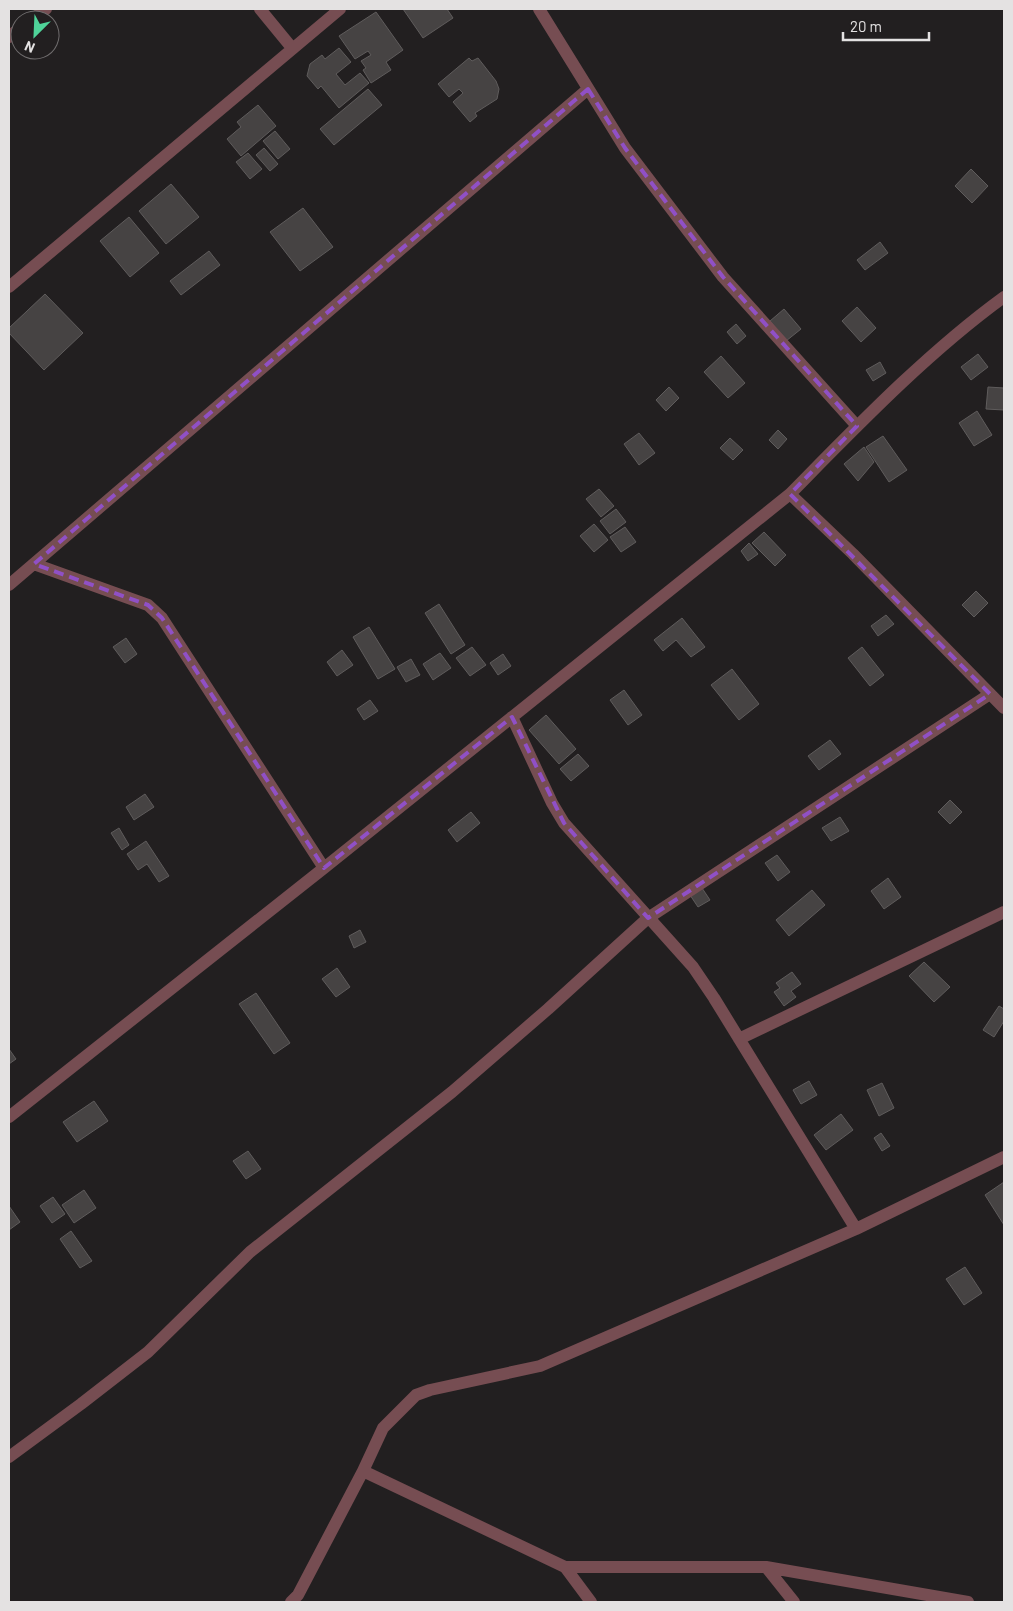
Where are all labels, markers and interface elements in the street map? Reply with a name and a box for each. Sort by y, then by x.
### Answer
north arrow [10,10,60,60]
scale bar [843,10,929,42]
text: 20 m [850,17,882,35]
text: N [22,38,37,57]

